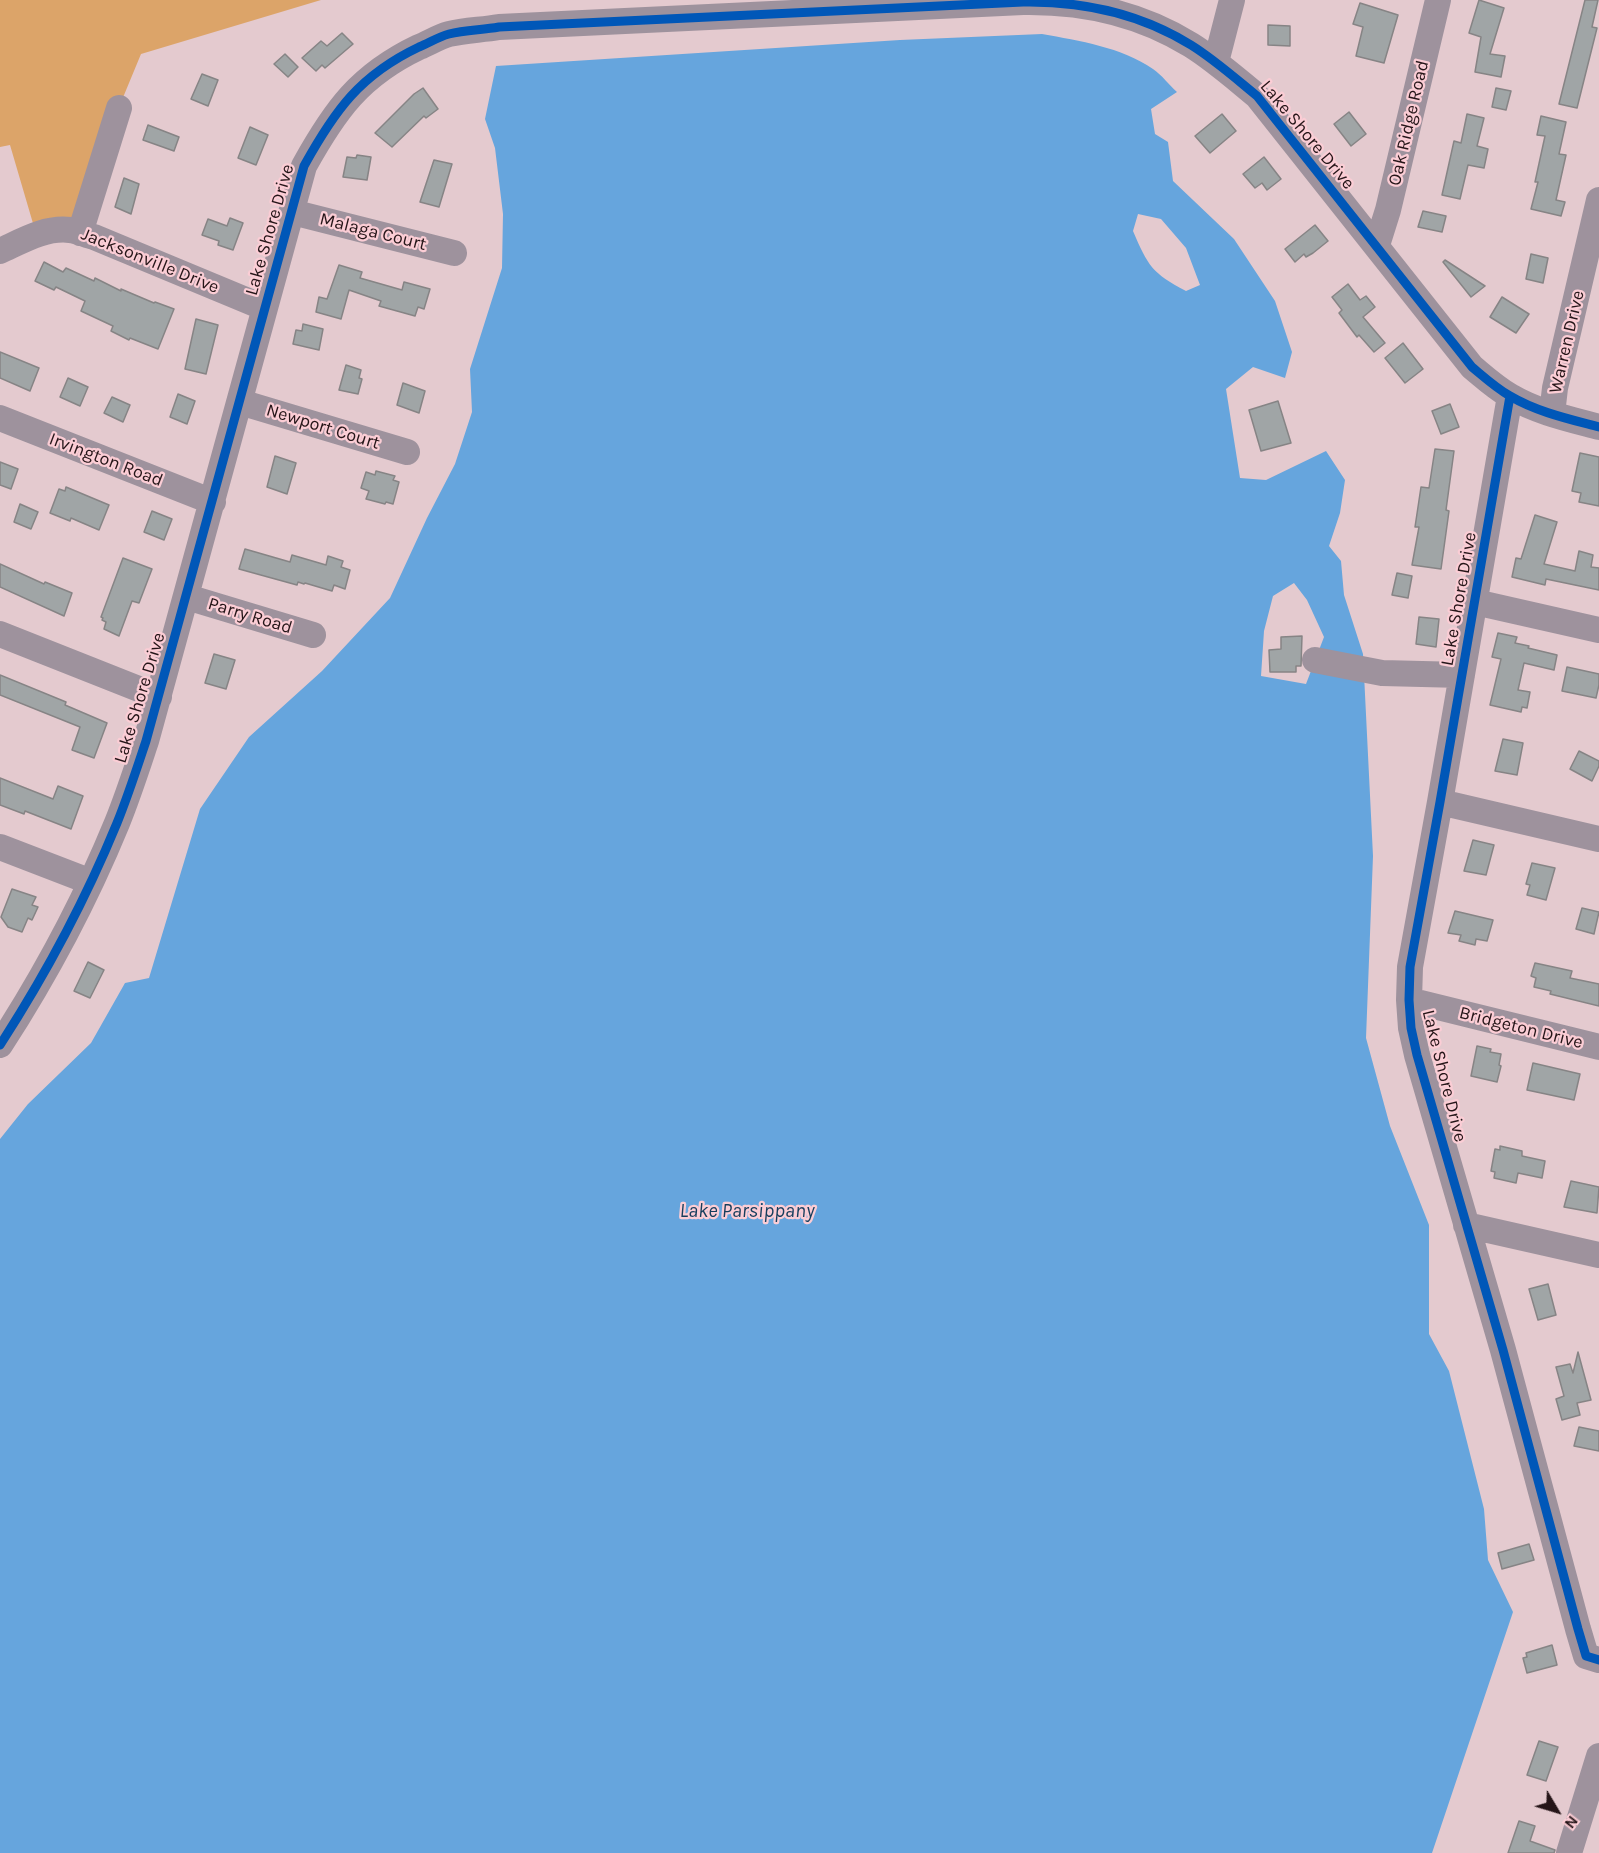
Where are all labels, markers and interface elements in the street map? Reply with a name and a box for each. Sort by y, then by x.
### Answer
street label: Oak Ridge Road [1384,58,1434,188]
street label: Lake Shore Drive [1255,76,1359,194]
street label: Lake Shore Drive [241,162,299,298]
street label: Malaga Court [317,208,429,256]
street label: Jacksonville Drive [78,223,222,299]
street label: Warren Drive [1545,288,1589,396]
street label: Newport Court [264,399,382,455]
street label: Irvington Road [46,428,166,492]
street label: Lake Shore Drive [1437,530,1481,668]
street label: Parry Road [205,593,295,639]
street label: Lake Shore Drive [110,630,170,766]
street label: Bridgeton Drive [1457,1002,1585,1054]
street label: Lake Shore Drive [1417,1008,1471,1144]
water label: Lake Parsippany [679,1199,815,1223]
north arrow [1527,1781,1587,1841]
text: N [1561,1812,1583,1833]

